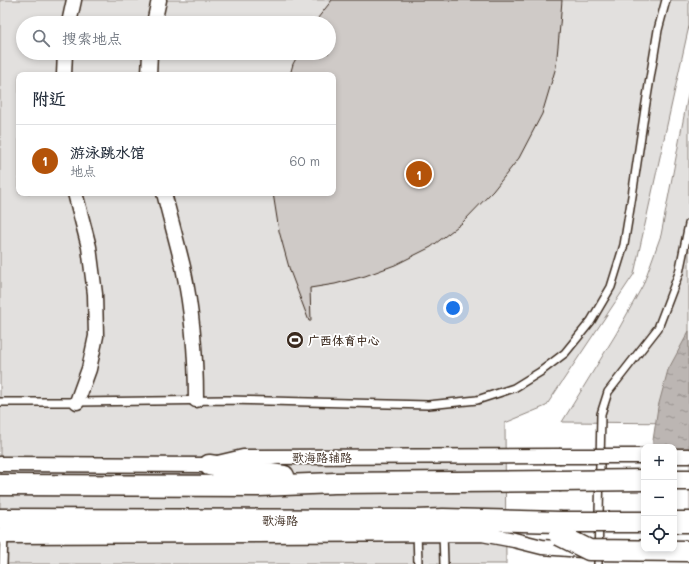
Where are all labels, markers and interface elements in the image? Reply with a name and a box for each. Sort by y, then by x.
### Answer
search box [16,16,336,60]
icon: search [30,27,52,49]
text: 搜索地点 [62,28,122,48]
text: 附近 [32,87,66,109]
text: 游泳跳水馆 [70,142,145,162]
text: 1 [42,152,48,169]
text: 60 m [290,152,320,169]
pin: 1 [406,159,432,189]
text: 地点 [70,162,96,179]
your location [443,298,463,318]
sports icon: 广西体育中心 [285,330,305,350]
place label: 广西体育中心 [308,332,380,348]
map controls [641,444,677,552]
button: + [641,444,677,480]
street label: 歌海路辅路 [292,449,352,465]
button: − [641,480,677,516]
street label: 歌海路 [262,512,298,528]
button: locate [641,516,677,552]

